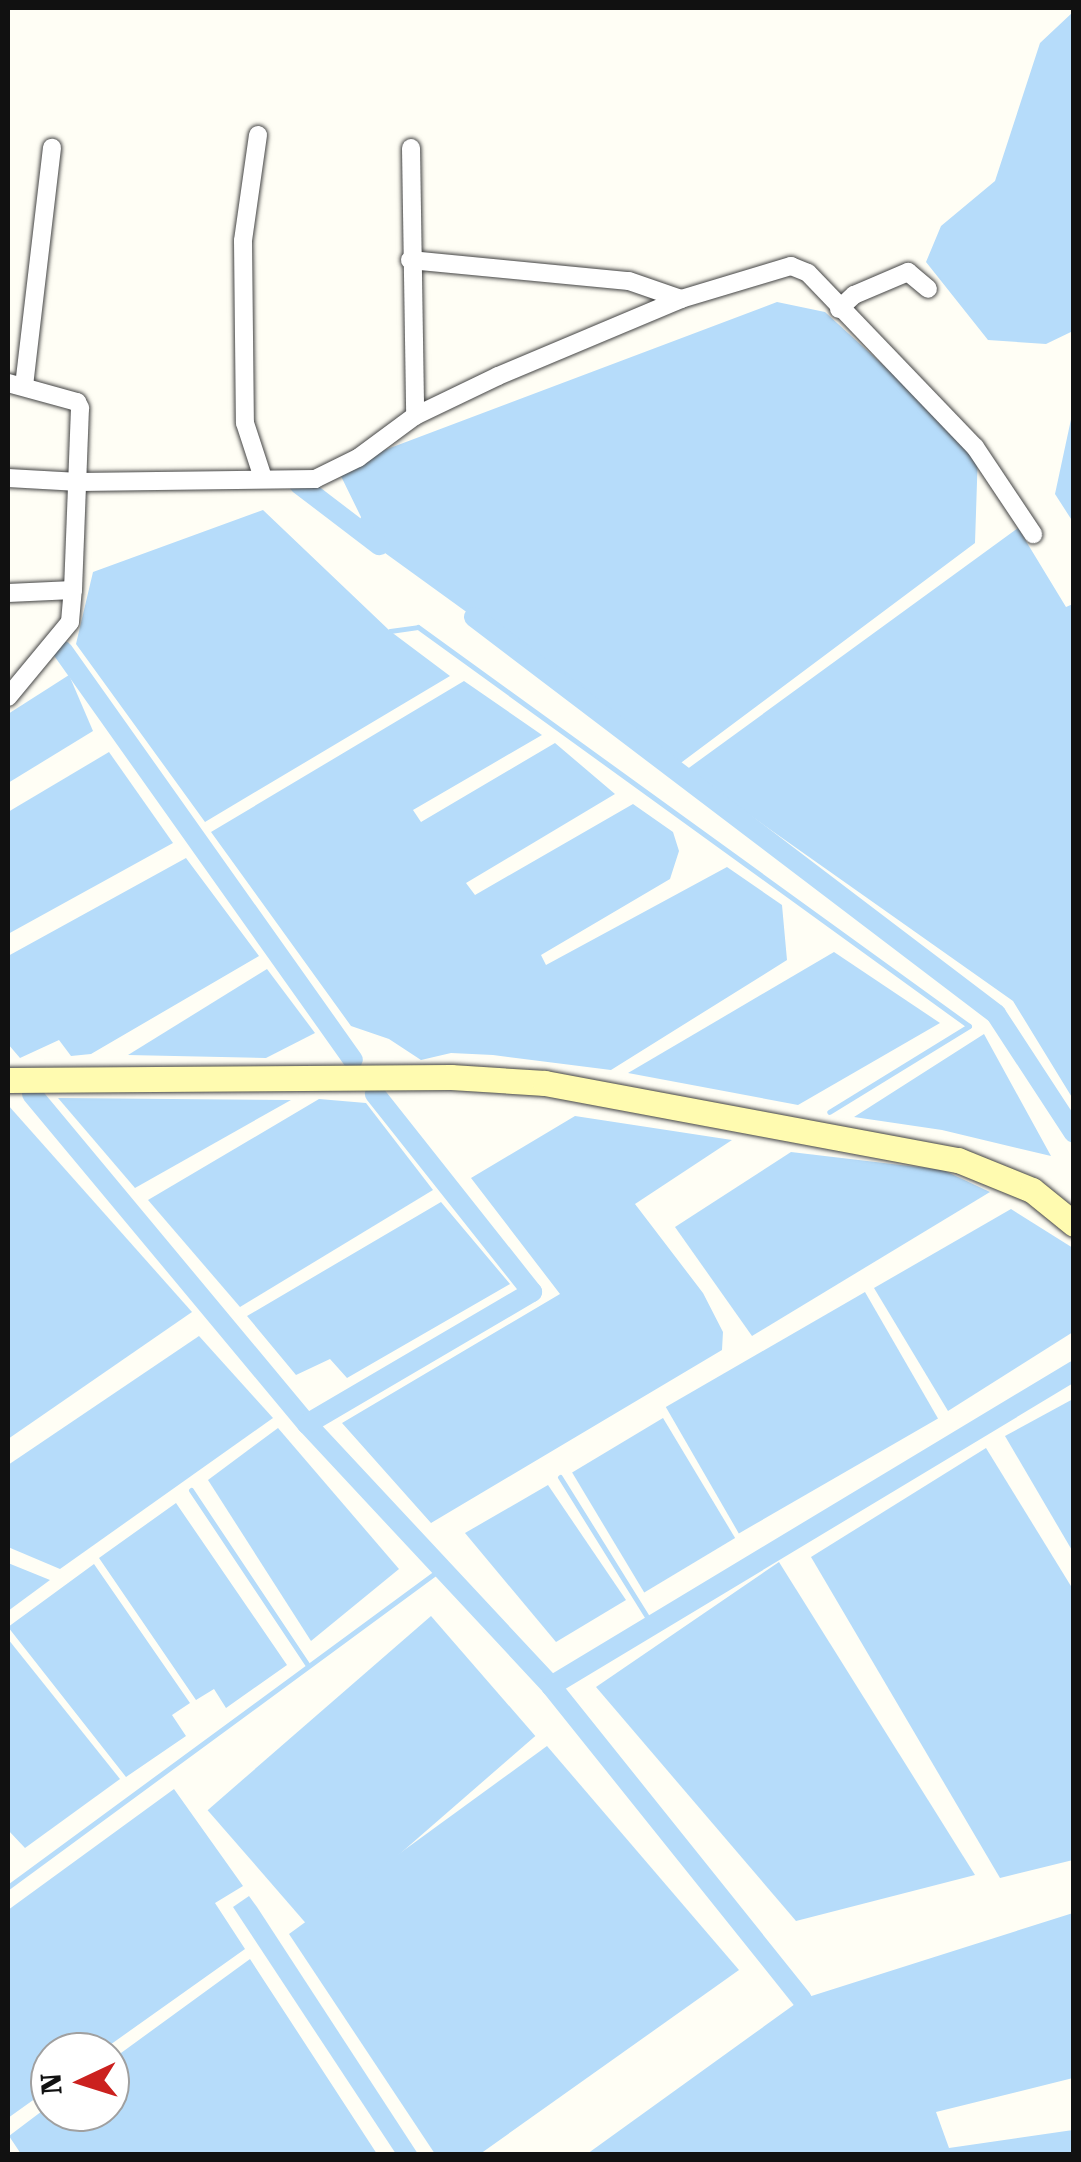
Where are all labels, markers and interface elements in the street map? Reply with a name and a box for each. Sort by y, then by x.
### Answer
north arrow [30,2032,130,2132]
text: N [34,2072,69,2096]

